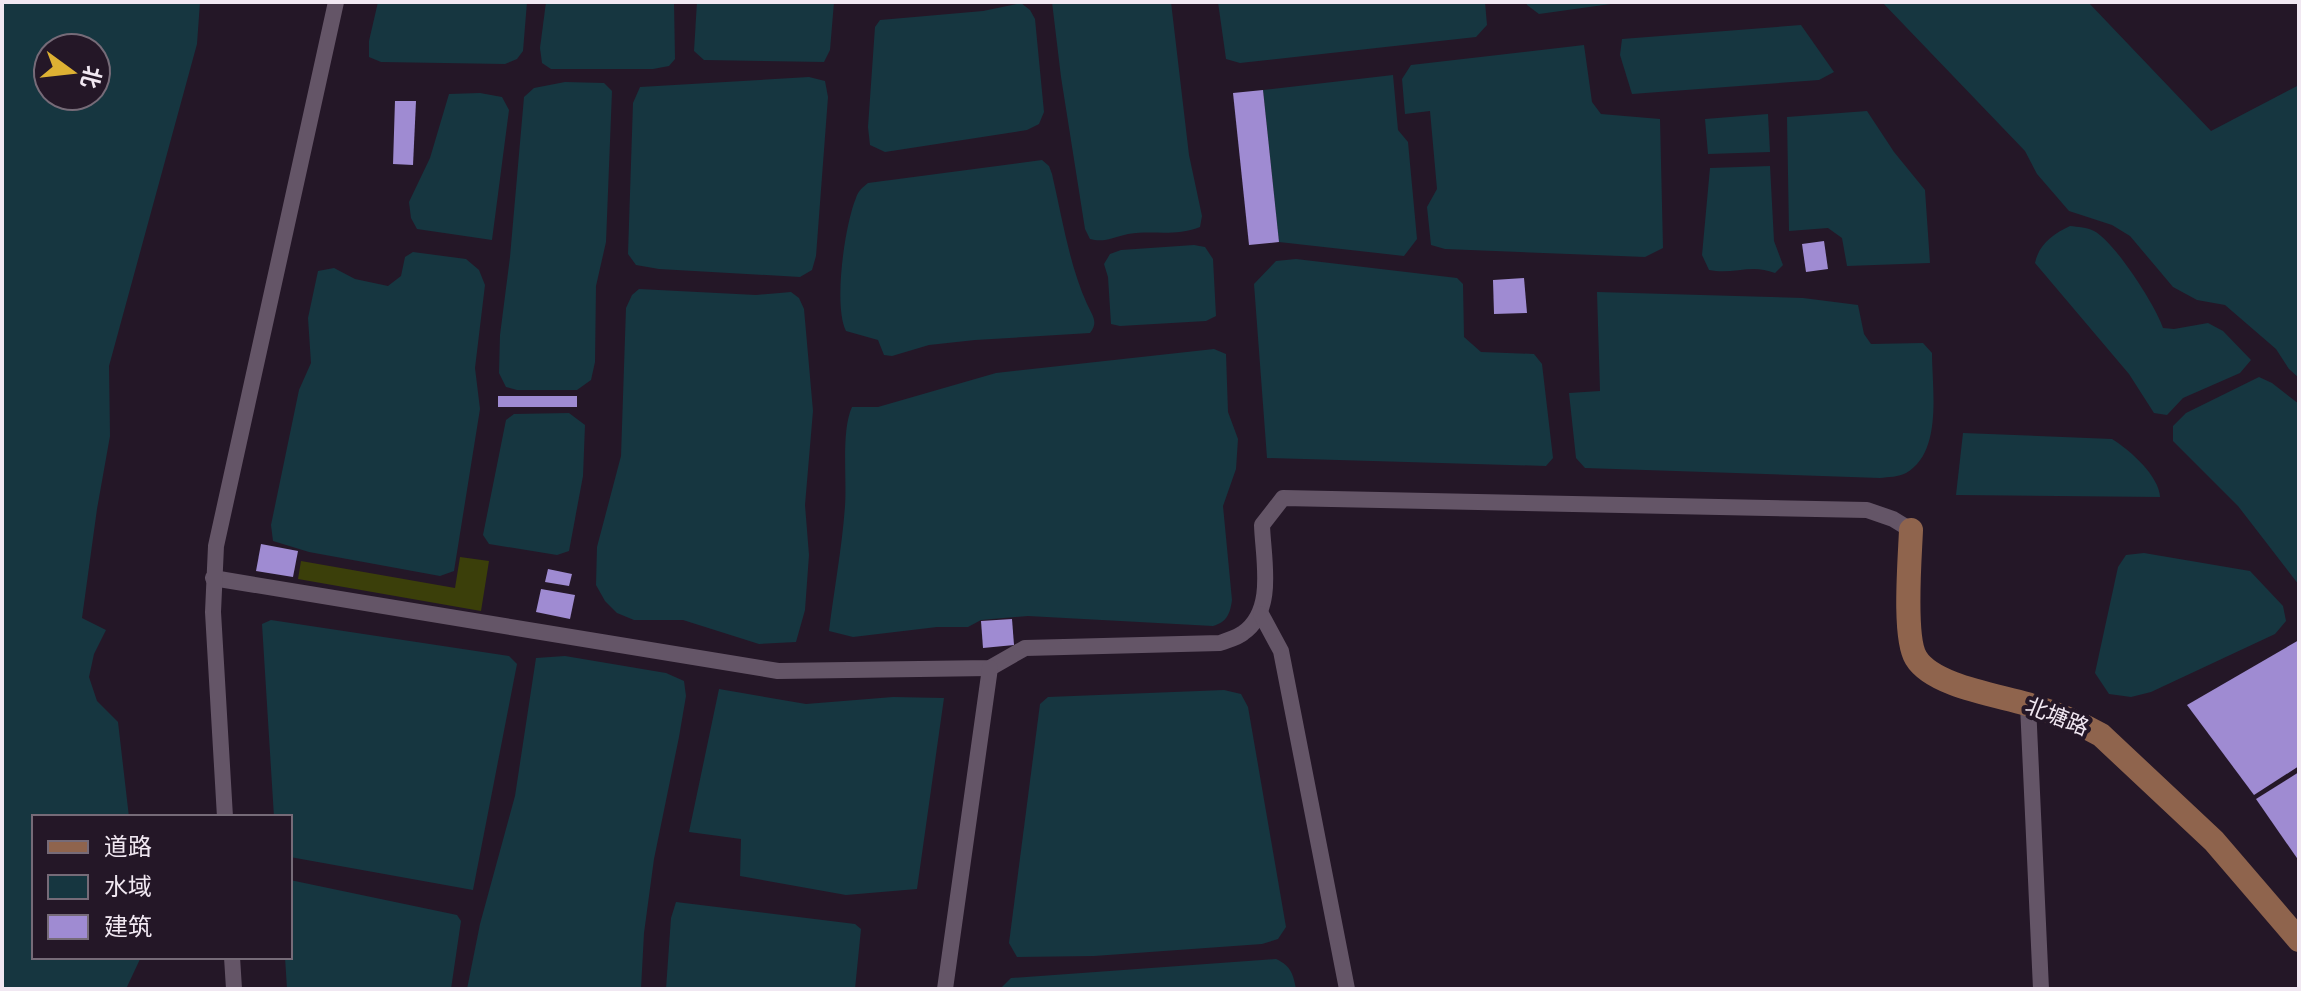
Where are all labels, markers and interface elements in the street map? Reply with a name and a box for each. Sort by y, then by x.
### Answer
north arrow [32,32,112,112]
text: 北 [73,62,108,91]
street label: 北塘路 [2021,691,2093,743]
legend [32,815,292,959]
text: 道路 [104,831,152,863]
text: 水域 [104,871,152,903]
text: 建筑 [104,911,152,943]

